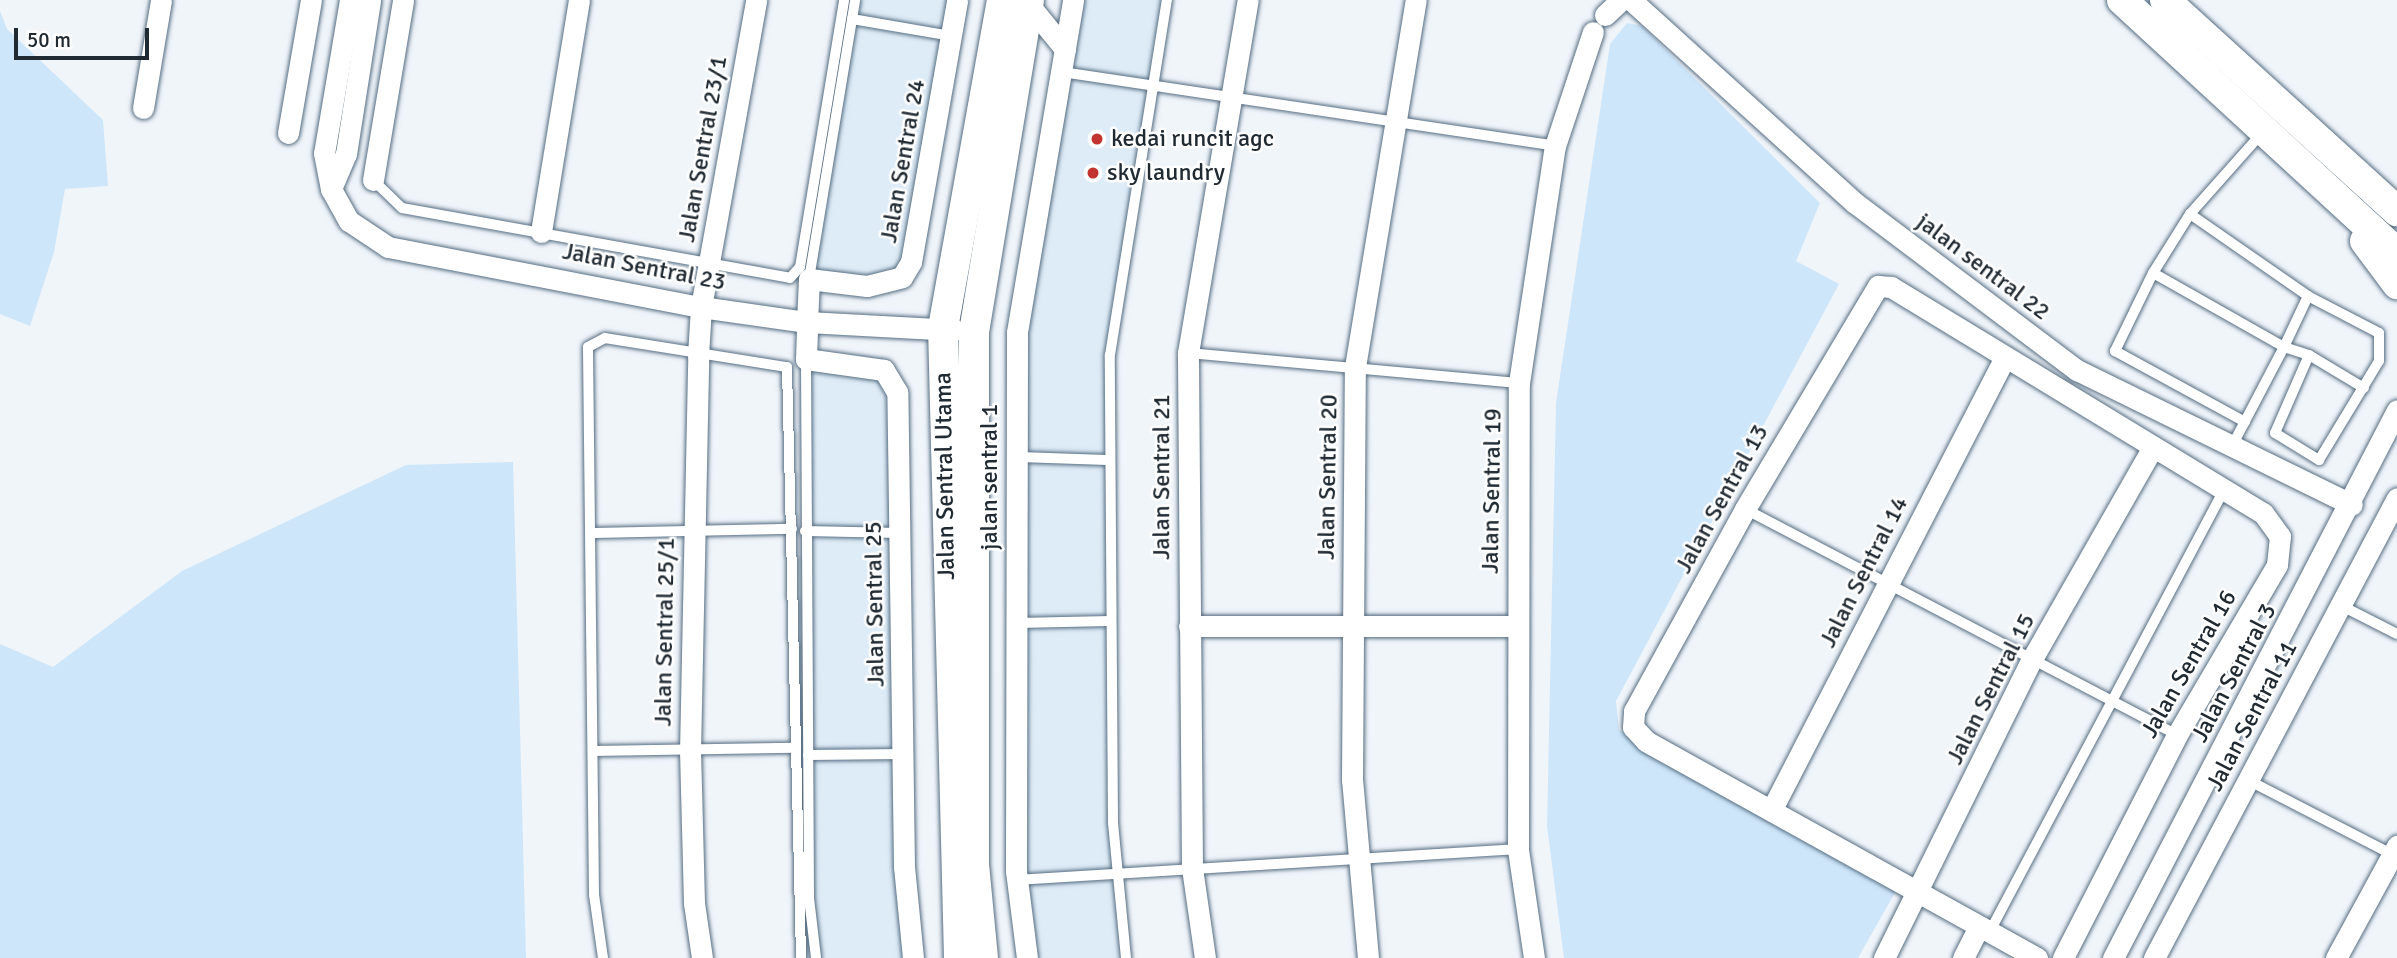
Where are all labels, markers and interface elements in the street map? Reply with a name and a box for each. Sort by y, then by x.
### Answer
scale bar [18,14,152,58]
text: 50 m [27,27,71,53]
street label: Jalan Sentral 23/1 [672,53,734,245]
street label: Jalan Sentral 24 [874,77,932,245]
place label: kedai runcit agc [1111,125,1274,153]
marker: kedai runcit agc [1089,131,1105,147]
place label: sky laundry [1107,159,1225,187]
marker: sky laundry [1085,165,1101,181]
street label: jalan sentral 22 [1911,207,2055,327]
street label: Jalan Sentral 23 [560,237,728,297]
street label: Jalan Sentral Utama [929,372,961,580]
street label: Jalan Sentral 21 [1148,394,1176,560]
street label: Jalan Sentral 20 [1312,394,1344,560]
street label: jalan sentral 1 [976,404,1004,550]
street label: Jalan Sentral 19 [1476,408,1508,574]
street label: Jalan Sentral 13 [1669,420,1775,578]
street label: Jalan Sentral 14 [1814,492,1914,652]
street label: Jalan Sentral 25 [859,521,891,687]
street label: Jalan Sentral 25/1 [649,537,681,727]
street label: Jalan Sentral 16 [2135,585,2243,743]
street label: Jalan Sentral 3 [2185,599,2283,747]
street label: Jalan Sentral 15 [1941,609,2041,769]
street label: Jalan Sentral 11 [2200,636,2304,796]

